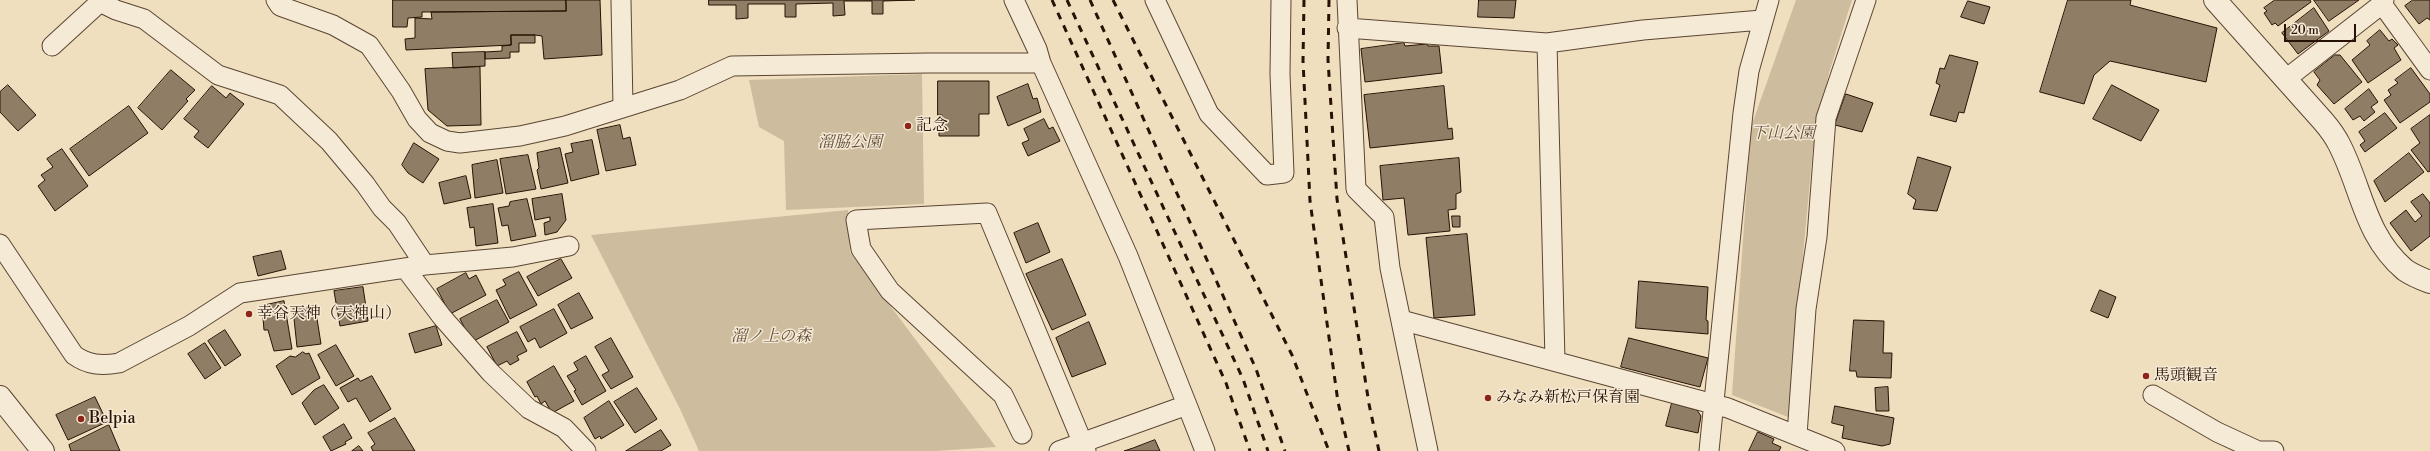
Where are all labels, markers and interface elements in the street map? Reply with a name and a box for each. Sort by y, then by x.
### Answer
scale bar [2286,16,2358,42]
text: 20 m [2291,23,2319,38]
place label: 記念 [916,116,948,136]
marker: 記念 [903,121,913,131]
park label: 下山公園 [1751,124,1815,144]
park label: 溜脇公園 [818,133,882,153]
place label: 幸谷天神（天神山） [257,304,401,324]
marker: 幸谷天神（天神山） [244,309,254,319]
park label: 溜ノ上の森 [731,327,811,347]
place label: 馬頭観音 [2154,366,2218,386]
marker: 馬頭観音 [2141,371,2151,381]
place label: みなみ新松戸保育園 [1496,388,1640,408]
marker: みなみ新松戸保育園 [1483,393,1493,403]
place label: Belpia [89,409,136,429]
marker: Belpia [76,414,86,424]

